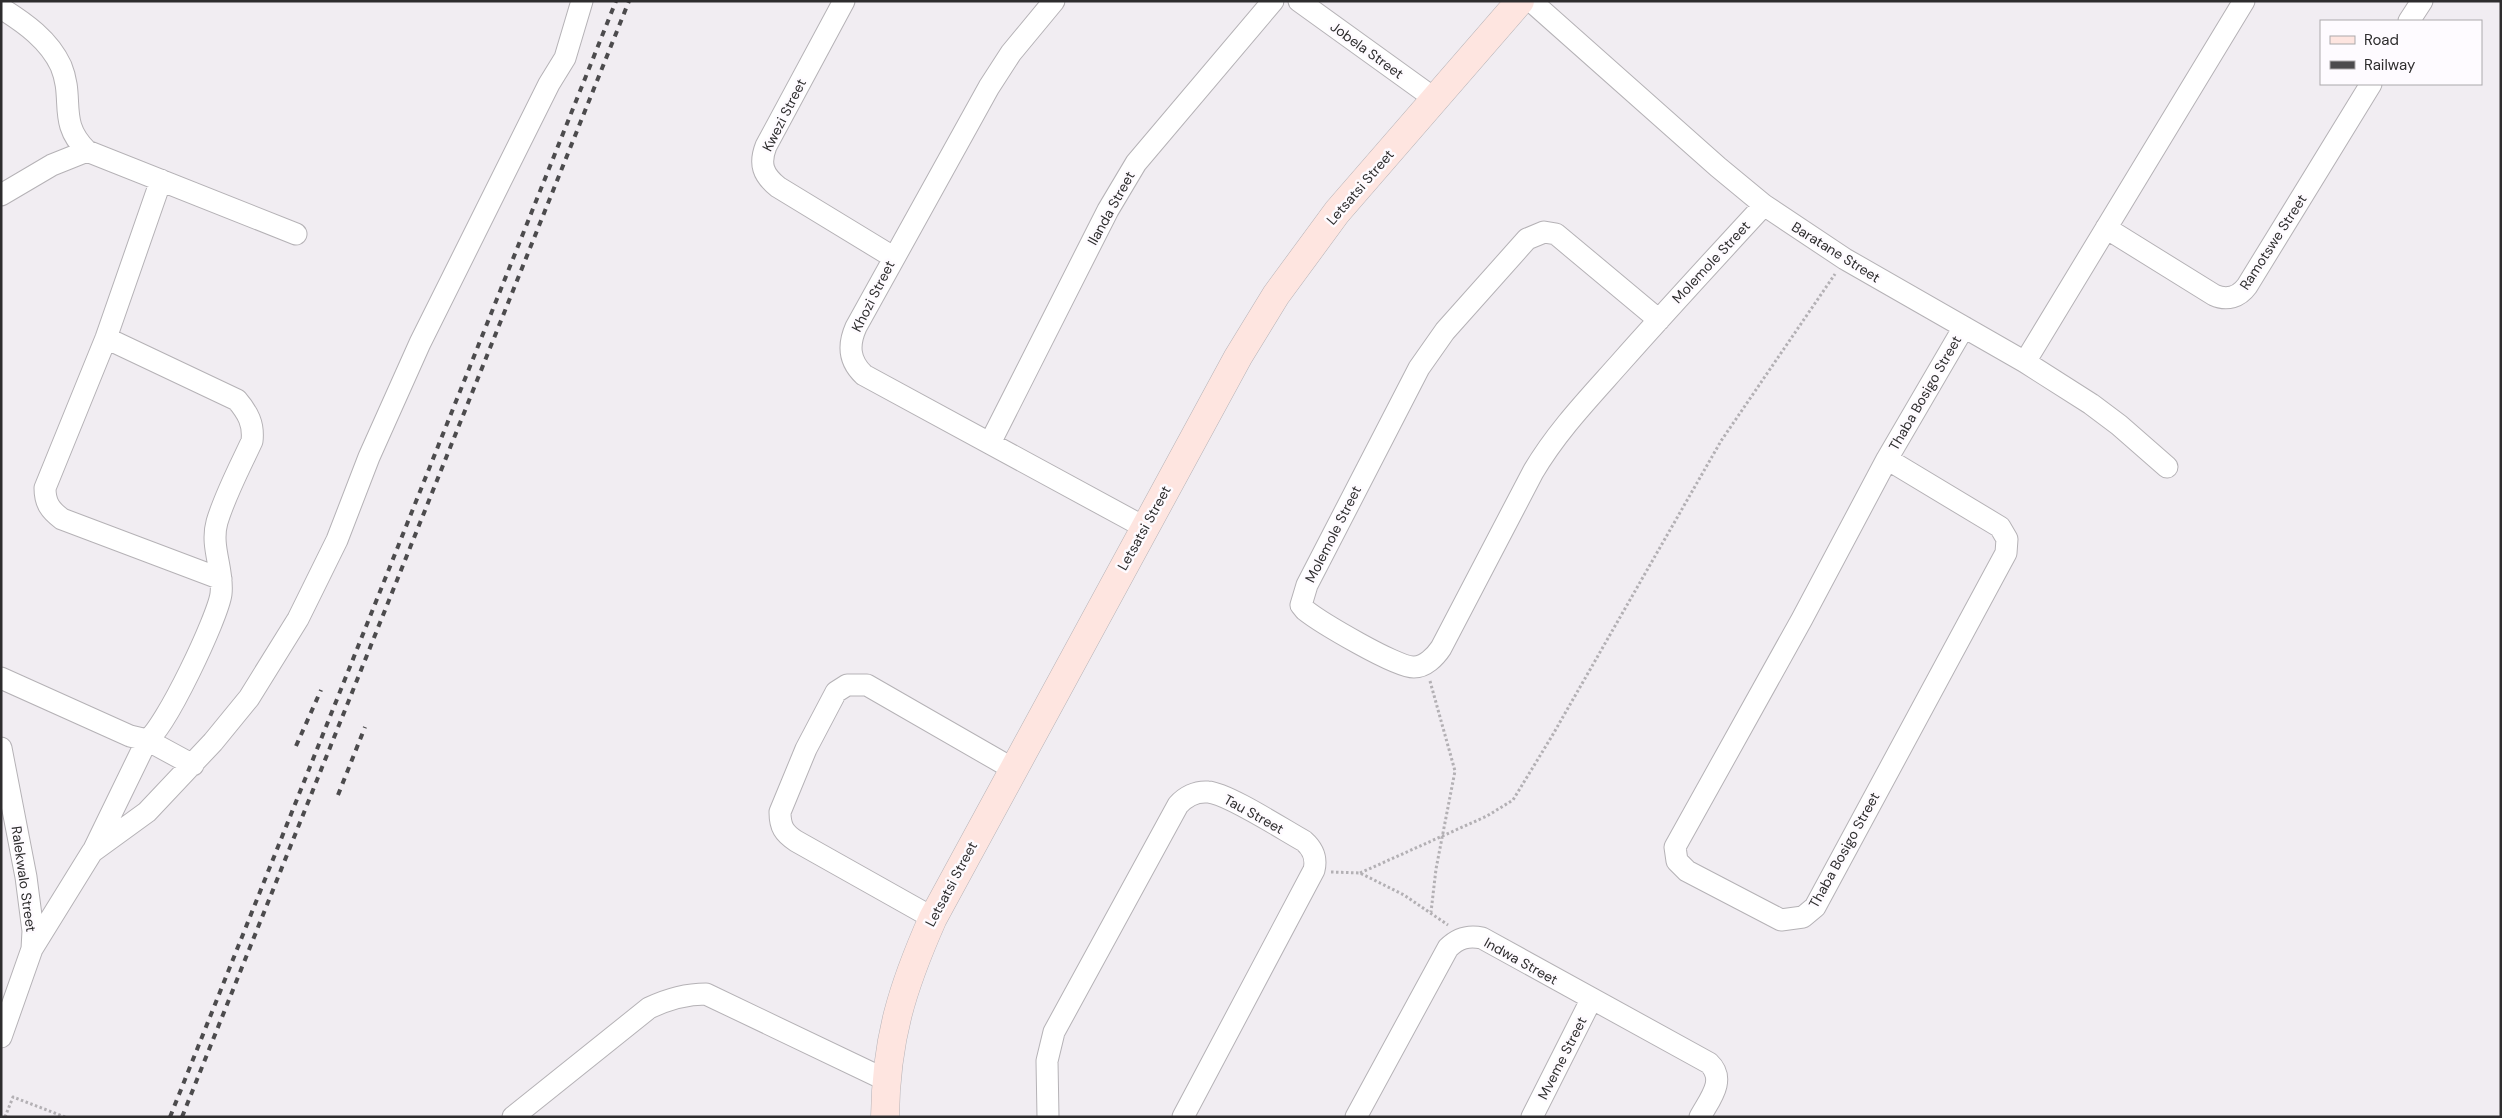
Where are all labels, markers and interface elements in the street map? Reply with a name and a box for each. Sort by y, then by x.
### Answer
street label: Jobela Street [1327,17,1407,83]
legend [2320,20,2482,85]
text: Road [2364,30,2399,50]
text: Railway [2364,55,2416,75]
street label: Kwezi Street [758,76,810,154]
street label: Letsatsi Street [1322,146,1398,228]
street label: Ilanda Street [1083,168,1139,248]
street label: Ramotswe Street [2235,191,2311,293]
street label: Molemole Street [1668,217,1754,307]
street label: Baratane Street [1788,218,1884,286]
street label: Khozi Street [847,257,899,335]
street label: Thaba Bosigo Street [1885,332,1965,454]
street label: Letsatsi Street [1113,483,1175,573]
street label: Molemole Street [1301,483,1365,585]
street label: Thaba Bosigo Street [1805,789,1883,911]
street label: Tau Street [1221,790,1287,838]
street label: Ralekwalo Street [8,825,40,933]
street label: Letsatsi Street [921,838,981,930]
street label: Indwa Street [1481,933,1561,989]
street label: Mveme Street [1533,1014,1591,1102]

